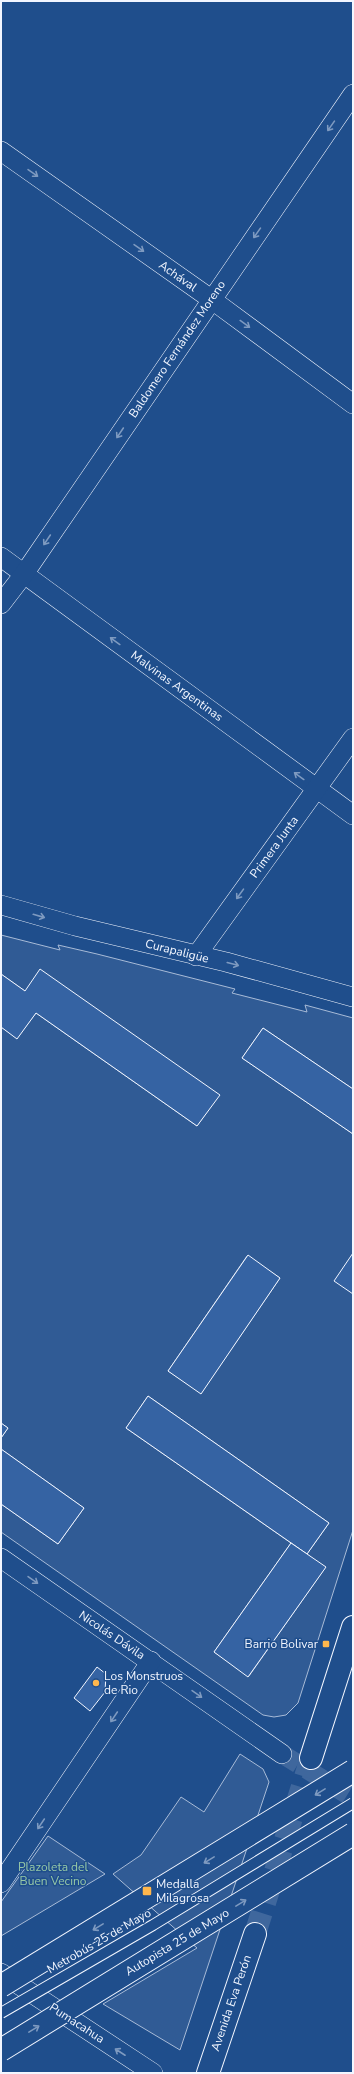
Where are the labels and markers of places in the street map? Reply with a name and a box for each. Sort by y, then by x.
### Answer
place label: Barrio Bolivar [245,1636,319,1652]
marker: Barrio Bolivar [321,1639,331,1649]
place label: Los Monstruos de Rio [104,1668,183,1698]
marker: Los Monstruos de Rio [91,1678,101,1688]
place label: Medalla Milagrosa [156,1876,209,1906]
marker: Medalla Milagrosa [141,1885,153,1897]

